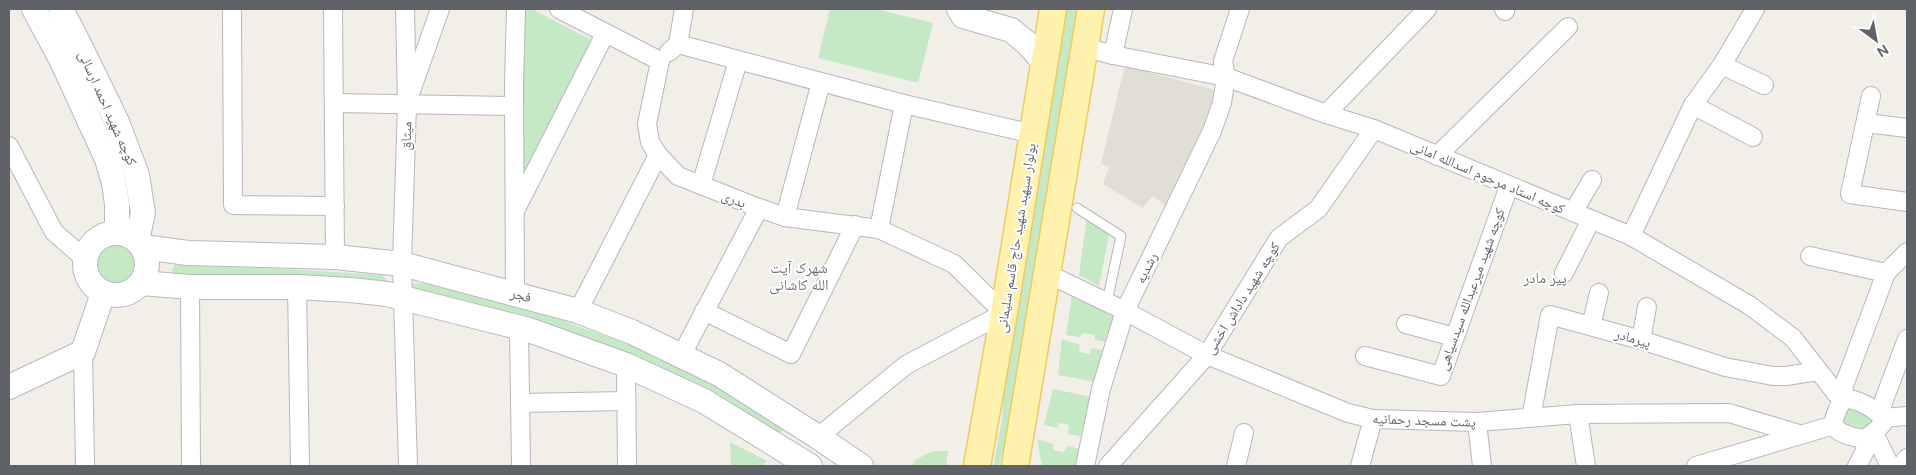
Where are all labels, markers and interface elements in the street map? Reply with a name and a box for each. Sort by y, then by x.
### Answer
north arrow [1851,15,1901,65]
text: N [1874,41,1892,61]
street label: کوچه شهید احمد ارسالی [75,48,141,168]
street label: میثاق [396,121,416,151]
street label: کوچه استاد مرحوم اسدالله امانی [1408,136,1568,219]
street label: بولوار سپهبد شهید حاج قاسم سلیمانی [992,142,1041,334]
street label: بدری [719,186,749,212]
street label: کوچه شهید میرعبدالله سیدسیاهی [1433,205,1509,373]
street label: کوچه شهید داداش اخشی [1200,239,1284,357]
street label: رشدیه [1131,249,1161,287]
district label: شهرک آیت الله کاشانی [769,258,829,295]
district label: پیر مادر [1522,268,1567,288]
street label: فجر [508,284,533,306]
street label: پیرمادر [1612,324,1653,352]
street label: پشت مسجد رحمانیه [1372,409,1476,431]

